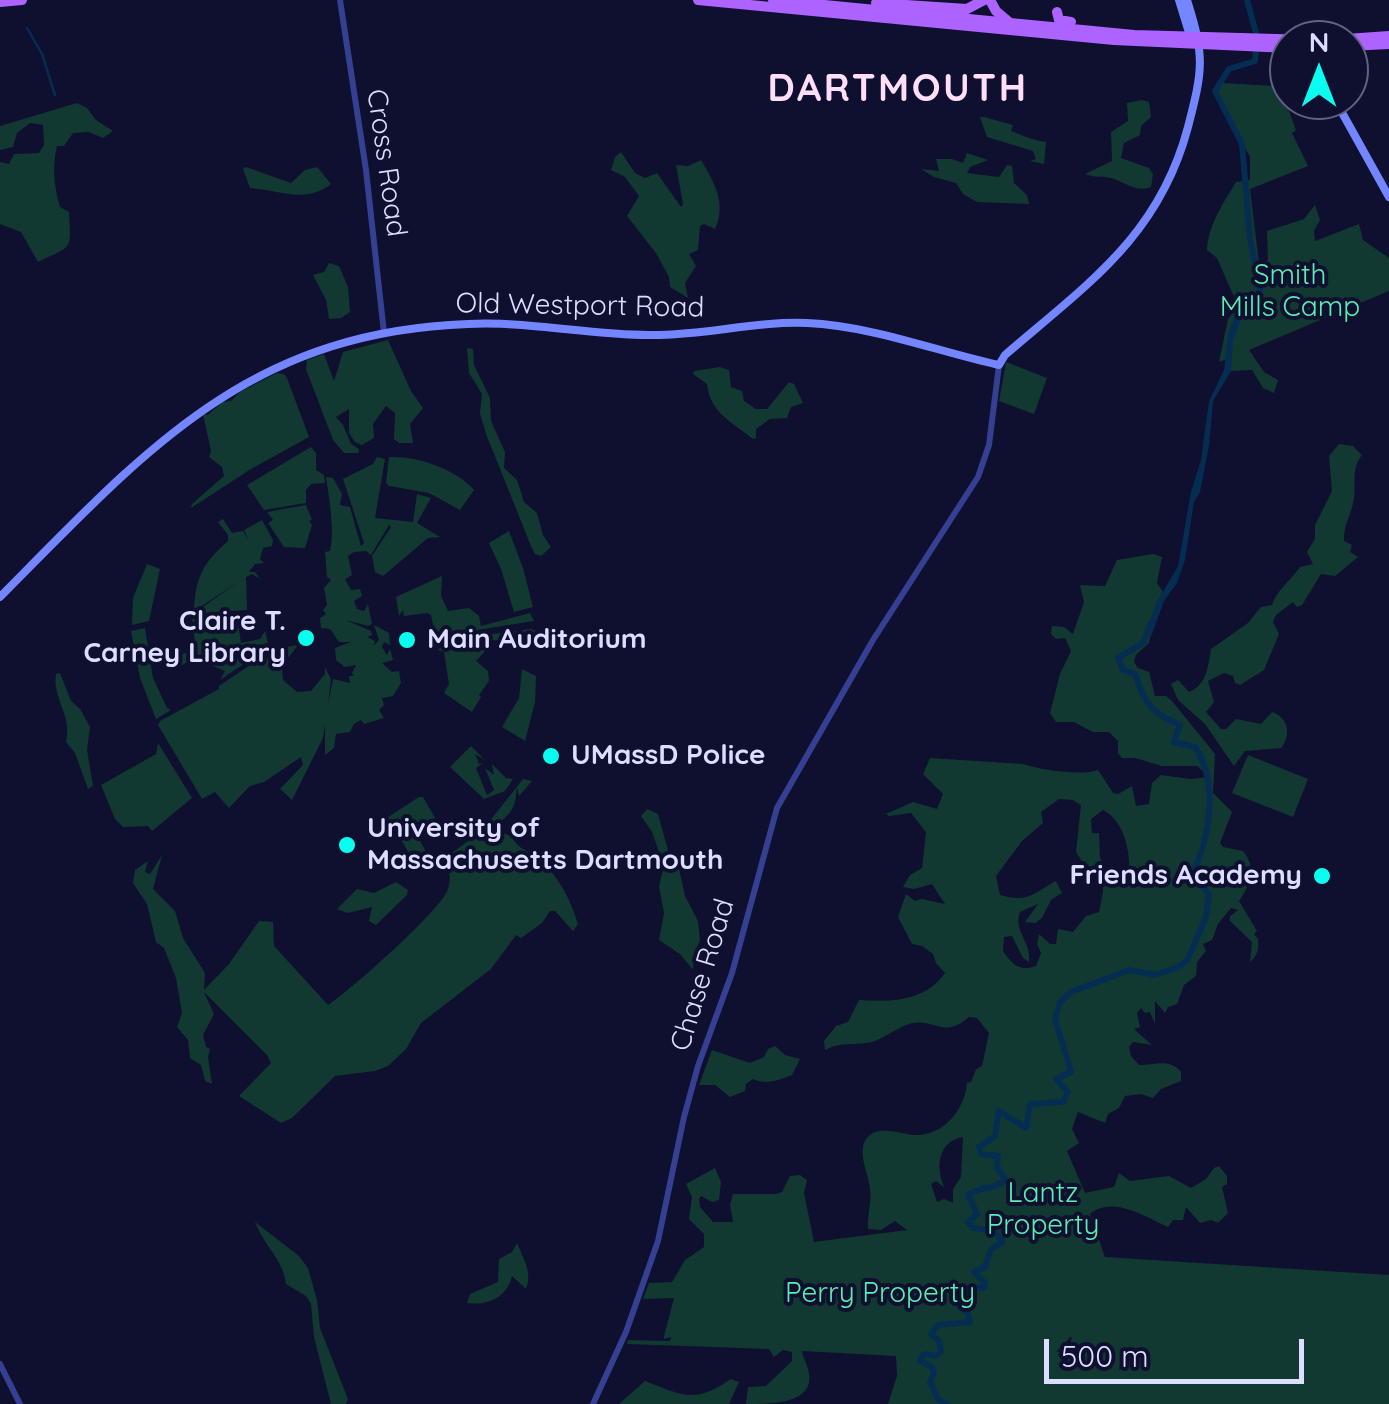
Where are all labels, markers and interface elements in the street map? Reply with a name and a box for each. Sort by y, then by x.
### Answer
north arrow [1269,20,1369,120]
text: N [1309,24,1329,59]
district label: DARTMOUTH [768,67,1028,113]
street label: Cross Road [359,87,413,239]
park label: Smith Mills Camp [1220,259,1360,325]
street label: Old Westport Road [455,287,705,325]
place label: Claire T. Carney Library [83,605,286,671]
place label: Main Auditorium [427,623,647,657]
marker: Claire T. Carney Library [295,627,317,649]
marker: Main Auditorium [396,629,418,651]
place label: UMassD Police [571,739,765,773]
marker: UMassD Police [540,745,562,767]
place label: University of Massachusetts Dartmouth [367,812,723,878]
marker: University of Massachusetts Dartmouth [336,834,358,856]
place label: Friends Academy [1069,859,1302,893]
marker: Friends Academy [1311,865,1333,887]
street label: Chase Road [664,895,742,1055]
park label: Lantz Property [987,1177,1099,1243]
park label: Perry Property [785,1277,975,1311]
scale bar [1049,1319,1309,1381]
text: 500 m [1061,1337,1149,1375]

